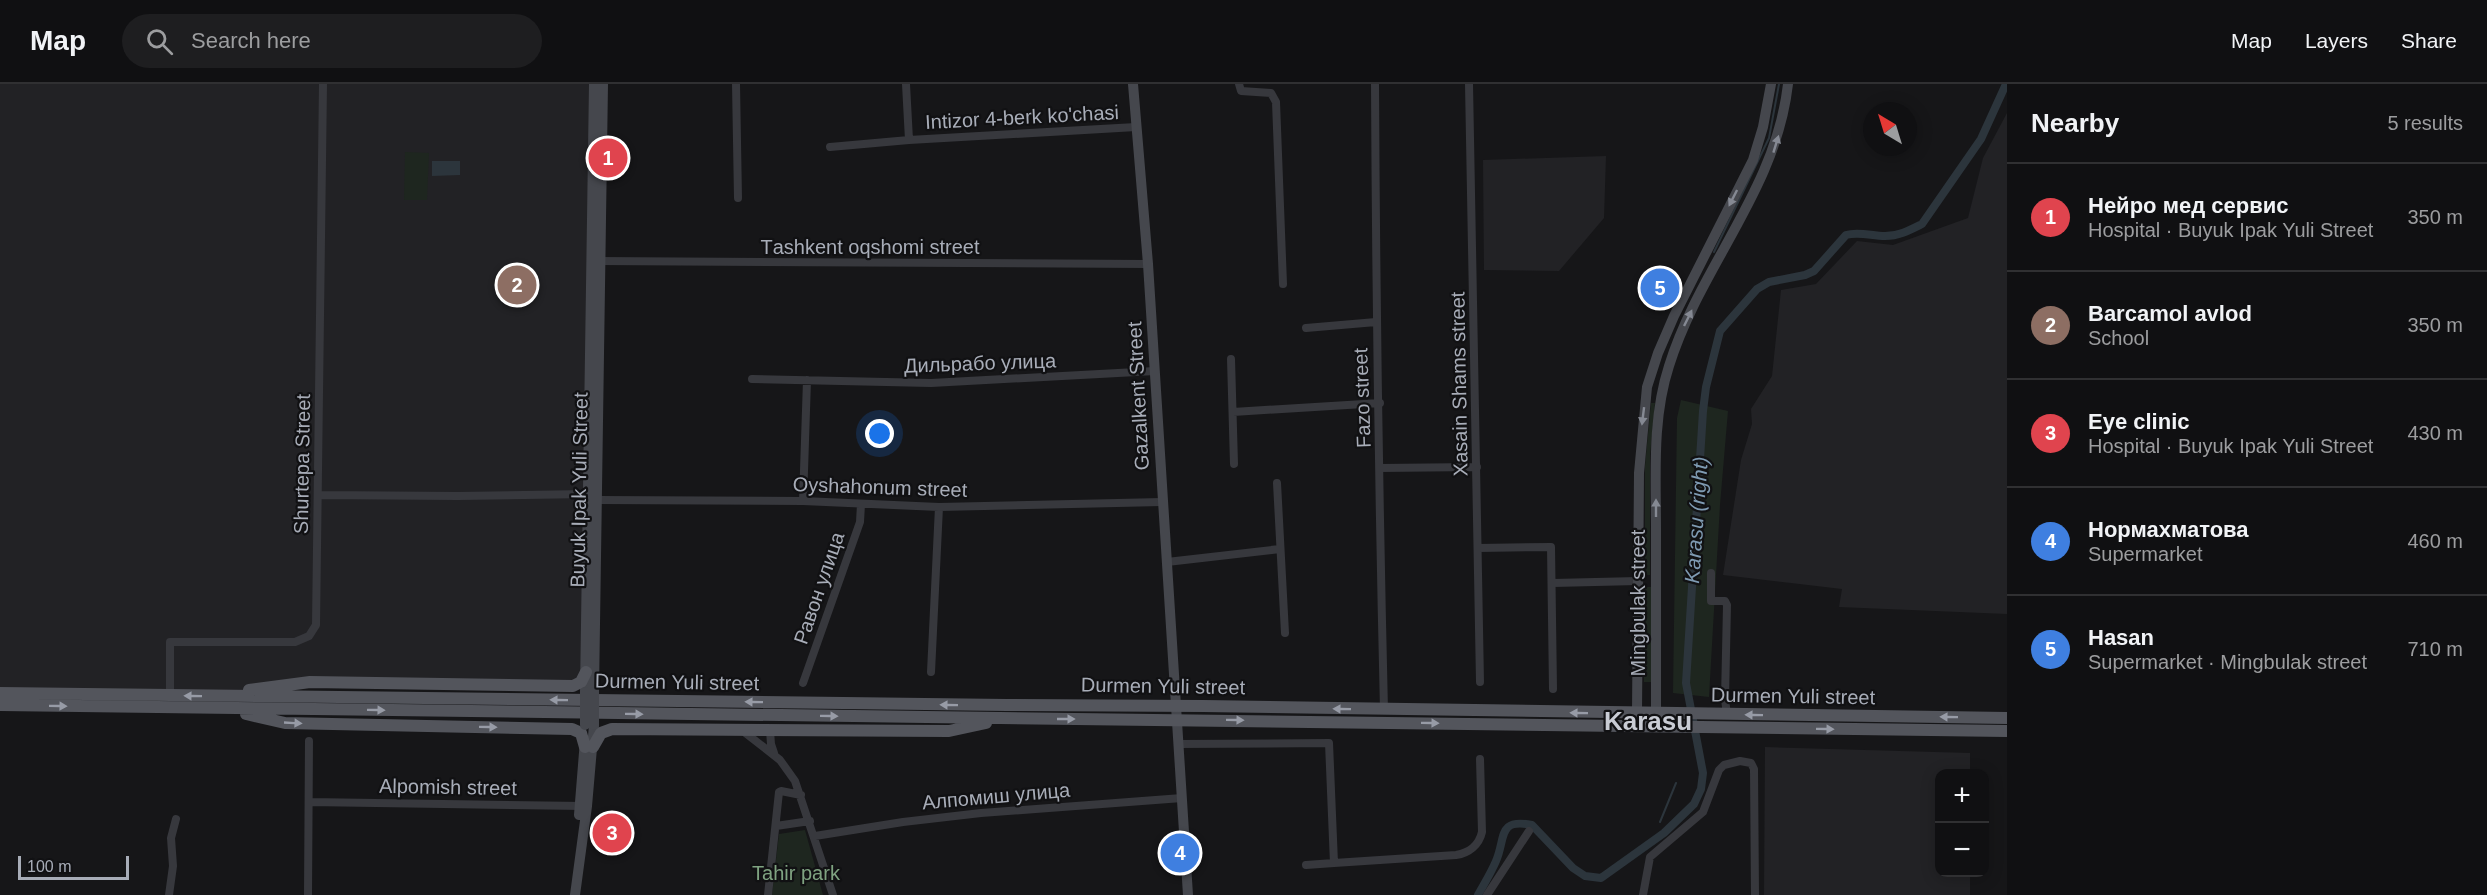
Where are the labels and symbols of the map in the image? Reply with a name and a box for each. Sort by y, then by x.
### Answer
street label: Intizor 4-berk ko'chasi [925,101,1119,133]
north arrow [1863,102,1917,156]
one-way arrow [1771,135,1781,153]
pin: 1 [588,136,628,181]
one-way arrow [1728,190,1737,207]
street label: Tаshkent oqshomi street [761,236,980,258]
pin: 2 [498,262,536,308]
pin: 5 [1640,266,1680,310]
street label: Xasain Shams street [1446,291,1472,476]
one-way arrow [1684,310,1693,327]
street label: Gazalkent Street [1123,321,1153,471]
street label: Fazo street [1349,347,1375,448]
street label: Дильрабо улица [904,349,1057,377]
street label: Buyuk Ipak Yuli Street [566,392,592,588]
street label: Shurtepa Street [290,393,314,534]
one-way arrow [1638,407,1648,426]
your location [865,419,894,448]
water label: Karasu (right) [1680,456,1712,584]
street label: Oyshahonum street [792,473,968,501]
one-way arrow [1651,499,1661,518]
street label: Равон улица [790,528,849,647]
street label: Mingbulak street [1627,529,1649,676]
street label: Durmen Yuli street [595,670,760,694]
street label: Durmen Yuli street [1081,674,1246,698]
street label: Durmen Yuli street [1711,684,1876,708]
one-way arrow [183,691,202,700]
one-way arrow [549,695,568,705]
one-way arrow [744,698,763,707]
one-way arrow [939,700,958,710]
one-way arrow [49,701,68,711]
one-way arrow [1332,704,1351,714]
one-way arrow [367,705,386,715]
district label: Karasu [1604,706,1692,736]
one-way arrow [1569,708,1588,717]
one-way arrow [625,709,644,719]
one-way arrow [1744,710,1763,720]
one-way arrow [820,712,839,721]
one-way arrow [1939,713,1958,722]
one-way arrow [1057,714,1076,724]
one-way arrow [1226,715,1245,725]
one-way arrow [284,718,303,727]
one-way arrow [1421,719,1440,728]
one-way arrow [479,722,498,732]
one-way arrow [1815,724,1834,734]
street label: Alpomish street [379,775,518,799]
street label: Алпомиш улица [921,778,1072,813]
pin: 3 [592,810,632,855]
pin: 4 [1160,830,1200,876]
scale bar [18,853,129,880]
park label: Tahir park [752,862,841,884]

